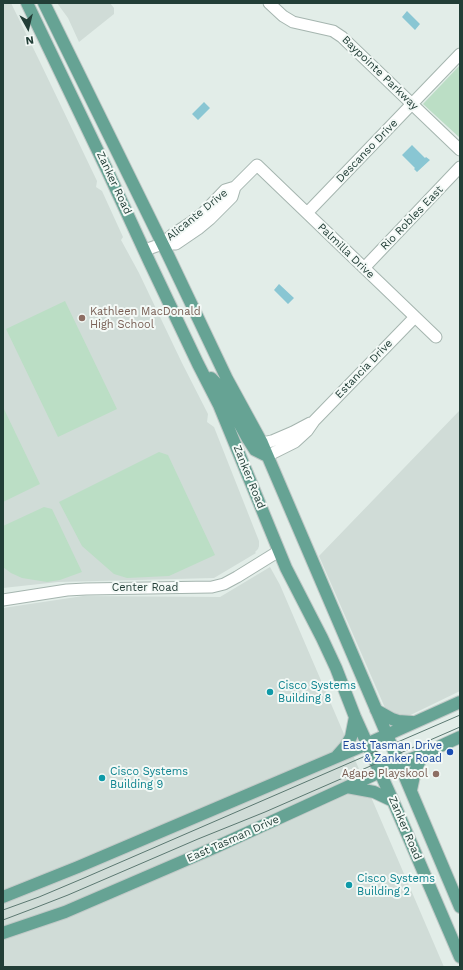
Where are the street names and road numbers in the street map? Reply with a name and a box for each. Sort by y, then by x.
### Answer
street label: Baypointe Parkway [339,33,421,113]
street label: Descanso Drive [334,117,400,185]
street label: Zanker Road [94,150,134,216]
street label: Rio Robles East [378,183,446,253]
street label: Alicante Drive [164,186,230,244]
street label: Palmilla Drive [315,221,377,281]
street label: Estancia Drive [333,337,395,401]
street label: Zanker Road [230,443,268,511]
street label: Center Road [112,581,178,595]
street label: Zanker Road [386,794,424,862]
street label: East Tasman Drive [185,813,281,865]

